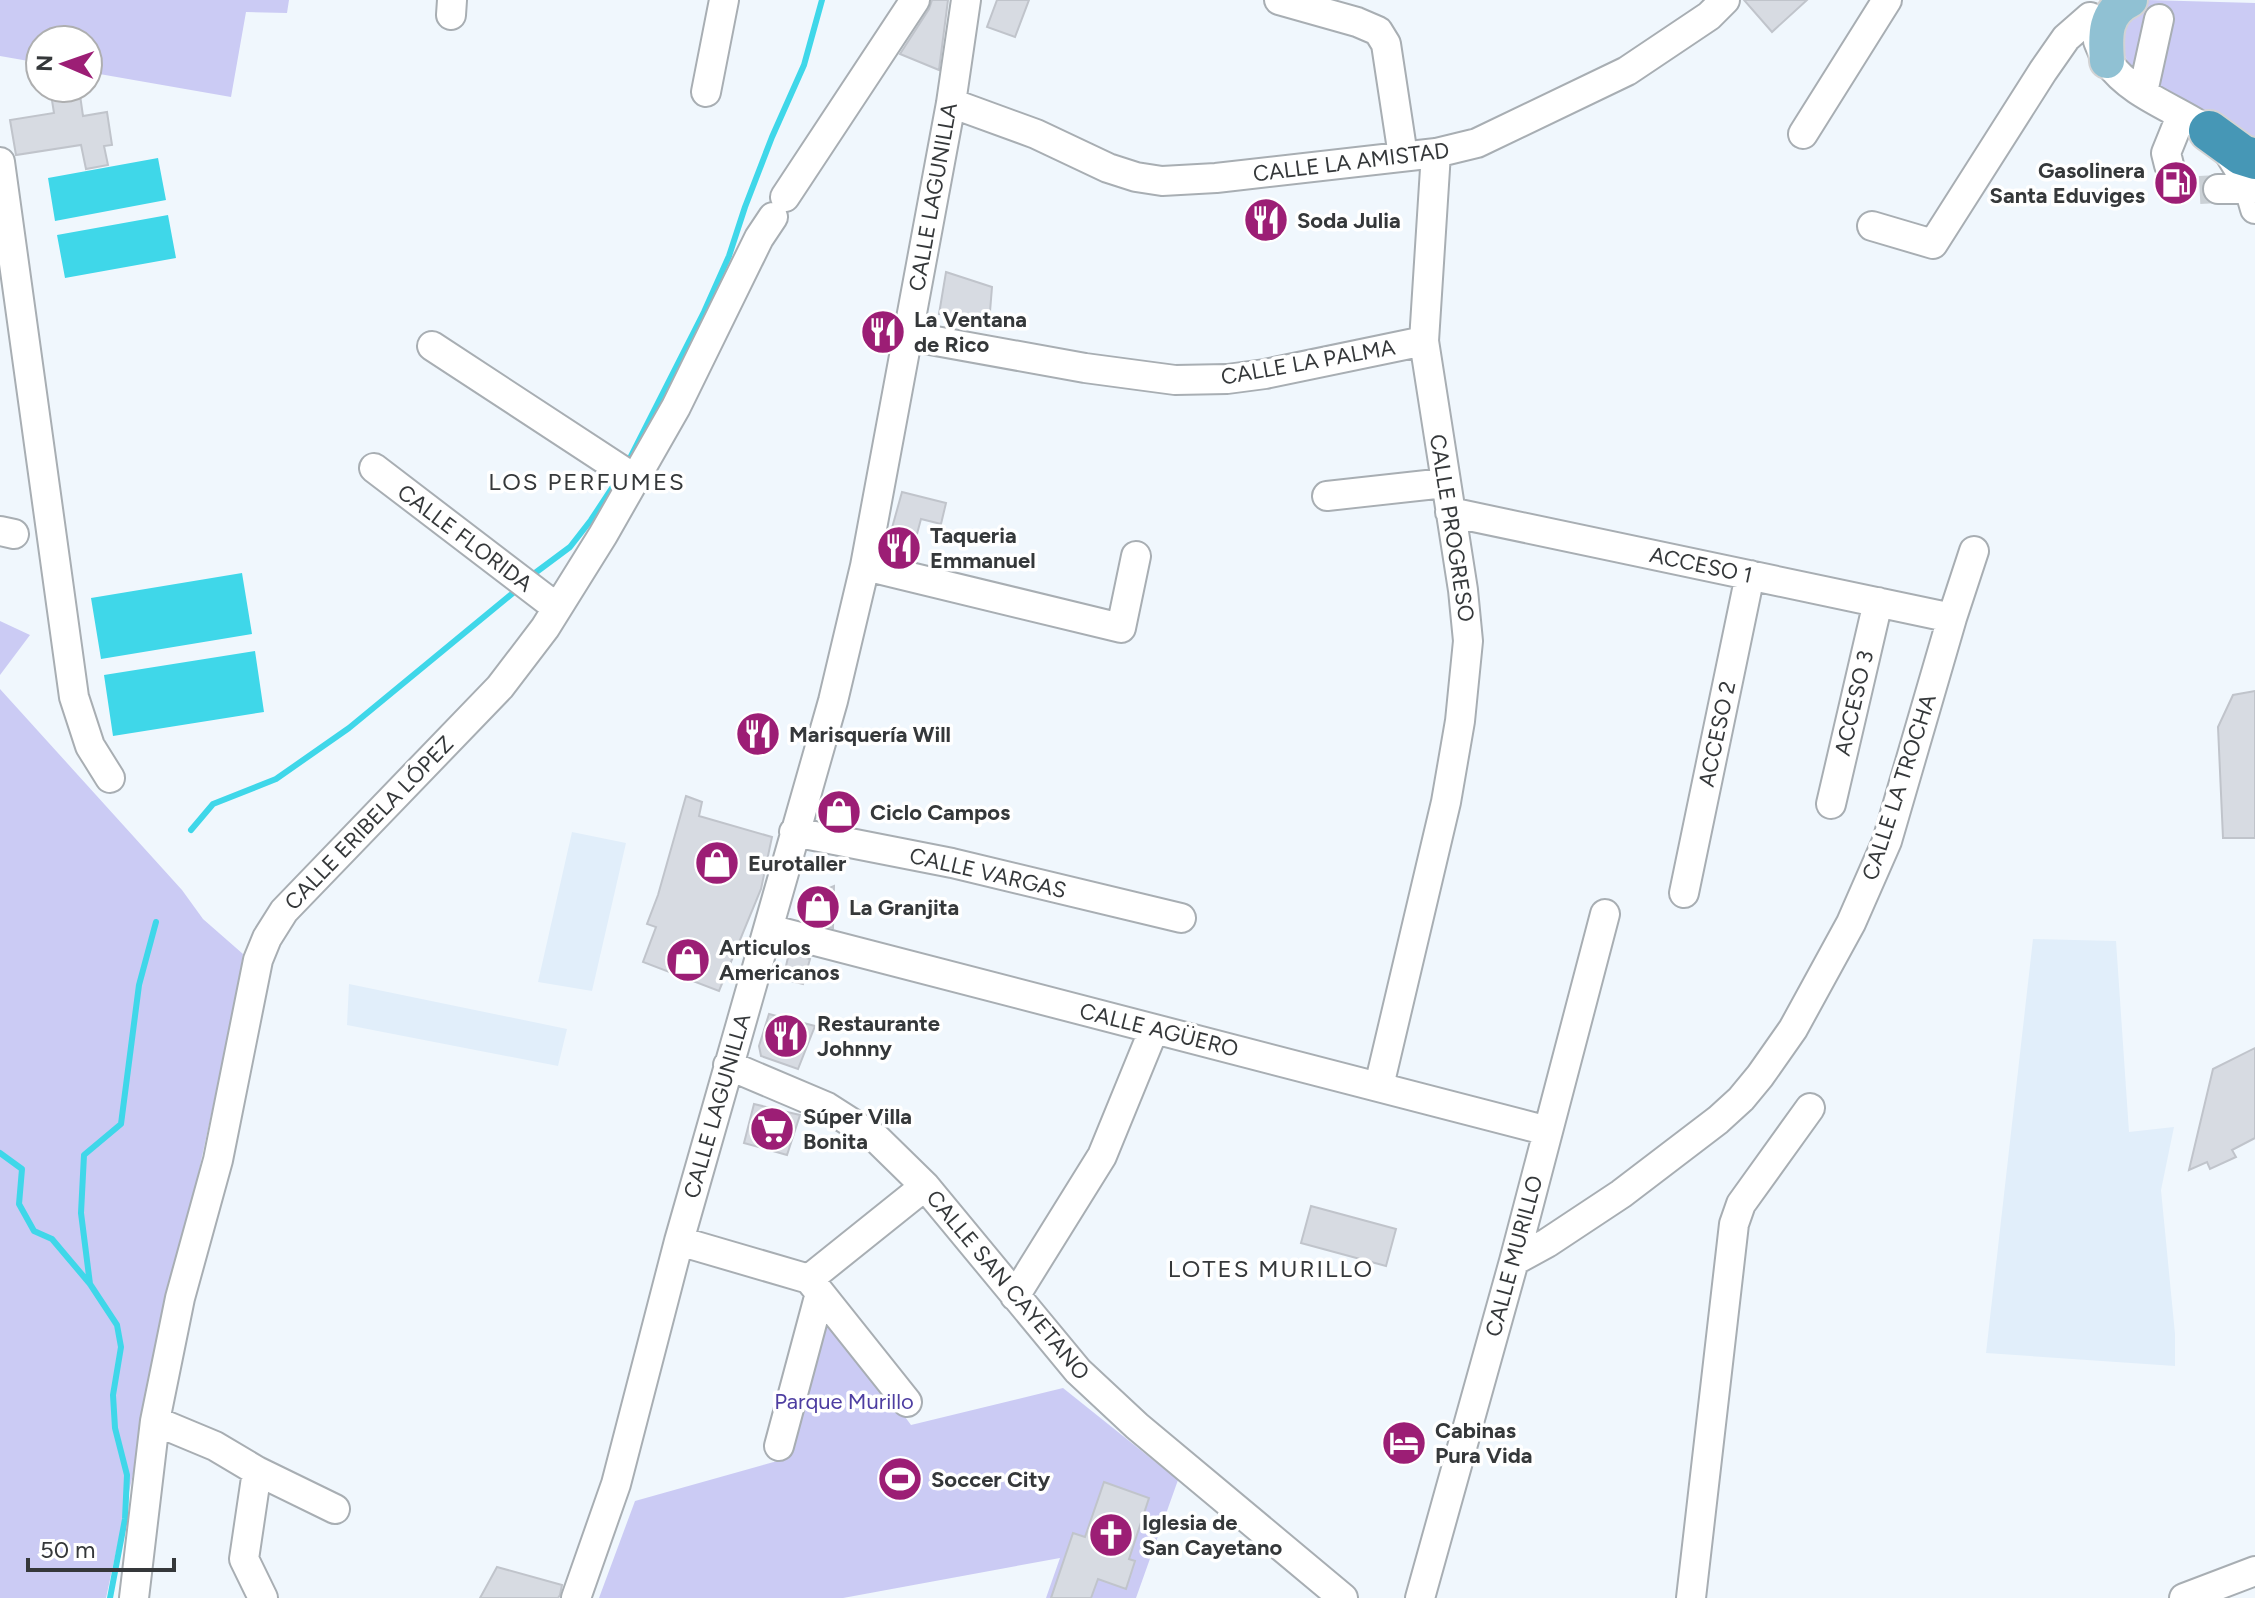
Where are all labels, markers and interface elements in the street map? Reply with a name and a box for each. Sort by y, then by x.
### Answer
north arrow [24,24,104,104]
text: N [31,54,58,72]
street label: CALLE LAGUNILLA [903,101,963,293]
street label: CALLE LA AMISTAD [1251,137,1451,187]
place label: Gasolinera Santa Eduviges [1990,157,2145,209]
fuel station icon: Gasolinera Santa Eduviges [2152,159,2200,207]
restaurant icon: Soda Julia [1242,196,1290,244]
place label: Soda Julia [1297,207,1401,234]
place label: La Ventana de Rico [914,306,1027,358]
restaurant icon: La Ventana de Rico [859,308,907,356]
street label: CALLE LA PALMA [1219,333,1397,391]
street label: CALLE PROGRESO [1424,432,1480,624]
district label: LOS PERFUMES [488,467,686,496]
street label: CALLE FLORIDA [392,478,538,598]
place label: Taqueria Emmanuel [930,522,1036,574]
restaurant icon: Taqueria Emmanuel [875,524,923,572]
street label: ACCESO 1 [1647,541,1755,589]
street label: ACCESO 3 [1829,648,1879,758]
street label: ACCESO 2 [1693,679,1741,789]
street label: CALLE LA TROCHA [1856,690,1942,883]
restaurant icon: Marisquería Will [734,710,782,758]
place label: Marisquería Will [789,721,951,748]
street label: CALLE ERIBELA LÓPEZ [279,730,459,916]
shop icon: Ciclo Campos [815,788,863,836]
place label: Ciclo Campos [870,799,1010,826]
shop icon: Eurotaller [693,839,741,887]
street label: CALLE VARGAS [907,842,1069,904]
place label: Eurotaller [748,850,847,877]
shop icon: La Granjita [794,883,842,931]
place label: La Granjita [849,894,959,921]
place label: Articulos Americanos [719,934,839,986]
shop icon: Articulos Americanos [664,936,712,984]
street label: CALLE AGÜERO [1077,997,1241,1063]
street label: CALLE LAGUNILLA [678,1010,756,1201]
place label: Restaurante Johnny [817,1010,940,1062]
restaurant icon: Restaurante Johnny [762,1012,810,1060]
place label: Súper Villa Bonita [803,1103,912,1155]
supermarket icon: Súper Villa Bonita [748,1105,796,1153]
street label: CALLE MURILLO [1480,1173,1548,1339]
street label: CALLE SAN CAYETANO [921,1185,1095,1385]
district label: LOTES MURILLO [1168,1254,1374,1283]
park label: Parque Murillo [774,1388,914,1415]
place label: Cabinas Pura Vida [1435,1417,1532,1469]
hotel icon: Cabinas Pura Vida [1380,1419,1428,1467]
sports icon: Soccer City [876,1455,924,1503]
place label: Soccer City [931,1466,1050,1493]
place label: Iglesia de San Cayetano [1142,1509,1283,1561]
church icon: Iglesia de San Cayetano [1087,1511,1135,1559]
scale bar [28,1522,174,1572]
text: 50 m [40,1535,96,1564]

